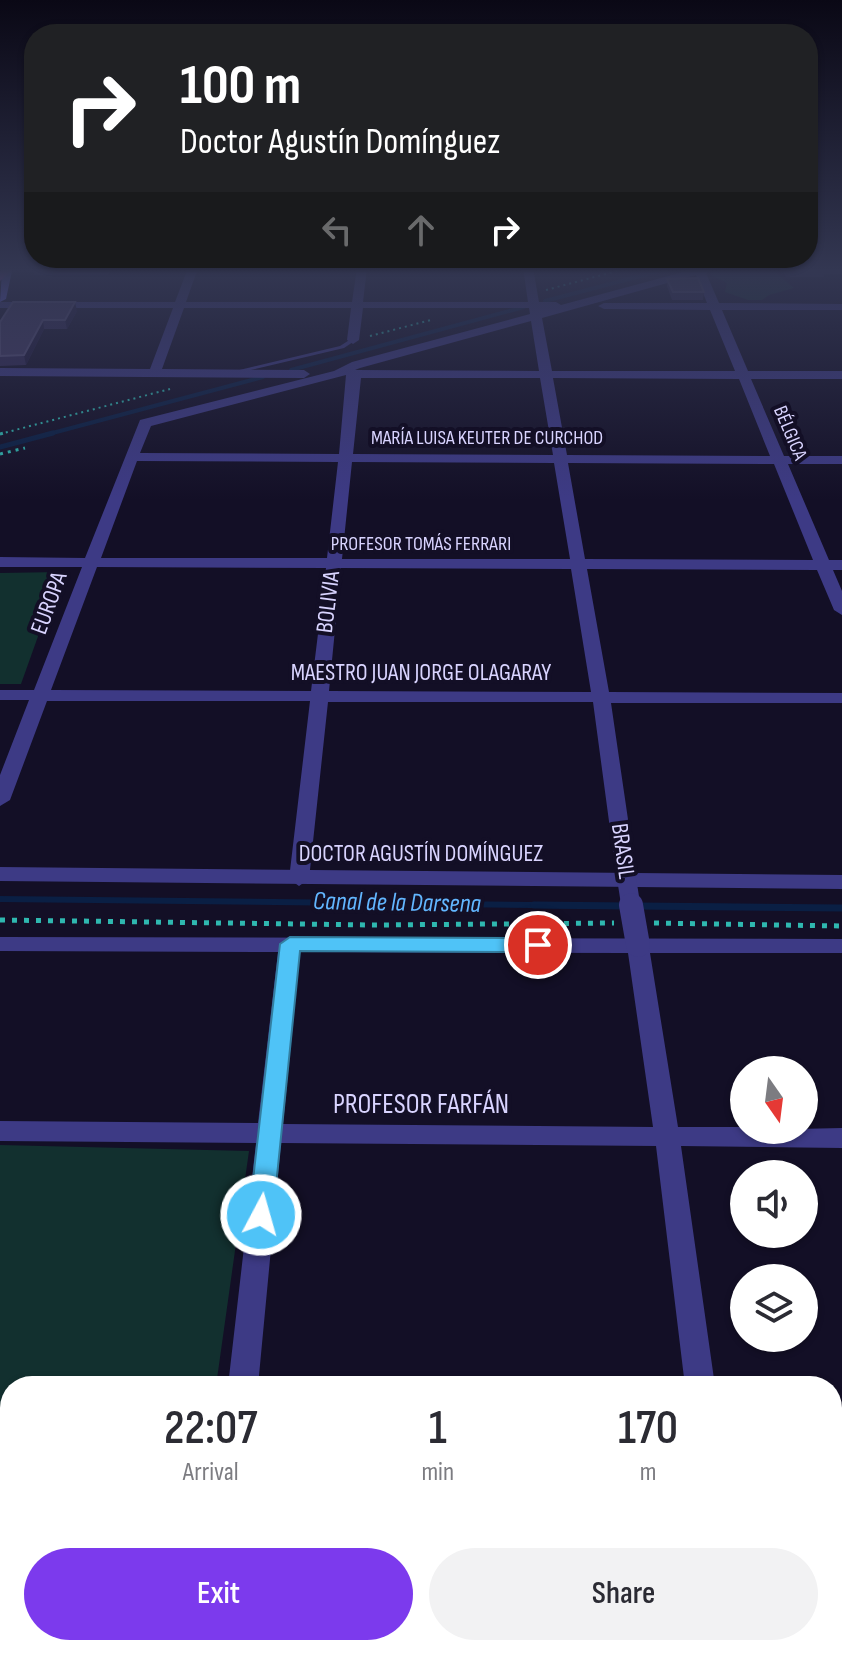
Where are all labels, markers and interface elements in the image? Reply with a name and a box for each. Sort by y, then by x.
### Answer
text: 100 m [180,53,301,120]
icon: right [48,56,152,160]
text: Doctor Agustín Domínguez [180,121,500,164]
icon: left [315,208,359,252]
icon: ahead [399,208,443,252]
icon: right [483,208,527,252]
street label: BÉLGICA [768,402,812,464]
street label: MARÍA LUISA KEUTER DE CURCHOD [371,426,603,450]
street label: PROFESOR TOMÁS FERRARI [331,532,511,556]
street label: EUROPA [24,567,74,638]
street label: BOLIVIA [310,569,346,635]
street label: MAESTRO JUAN JORGE OLAGARAY [291,658,551,687]
street label: BRASIL [605,821,641,881]
street label: DOCTOR AGUSTÍN DOMÍNGUEZ [299,839,543,868]
water label: Canal de la Darsena [313,886,482,920]
pin [504,911,572,979]
icon: arrive [516,923,560,967]
north arrow [730,1056,818,1144]
map controls [730,1056,818,1352]
street label: PROFESOR FARFÁN [333,1088,509,1121]
button: sound [730,1160,818,1248]
position arrow [219,1173,303,1257]
button: layers [730,1264,818,1352]
text: 22:07 [164,1400,257,1457]
text: 1 [429,1400,447,1457]
text: 170 [618,1400,678,1457]
text: Arrival [183,1457,239,1488]
text: min [421,1457,454,1488]
text: m [640,1457,656,1488]
button: Exit [24,1548,413,1640]
button: Share [429,1548,818,1640]

